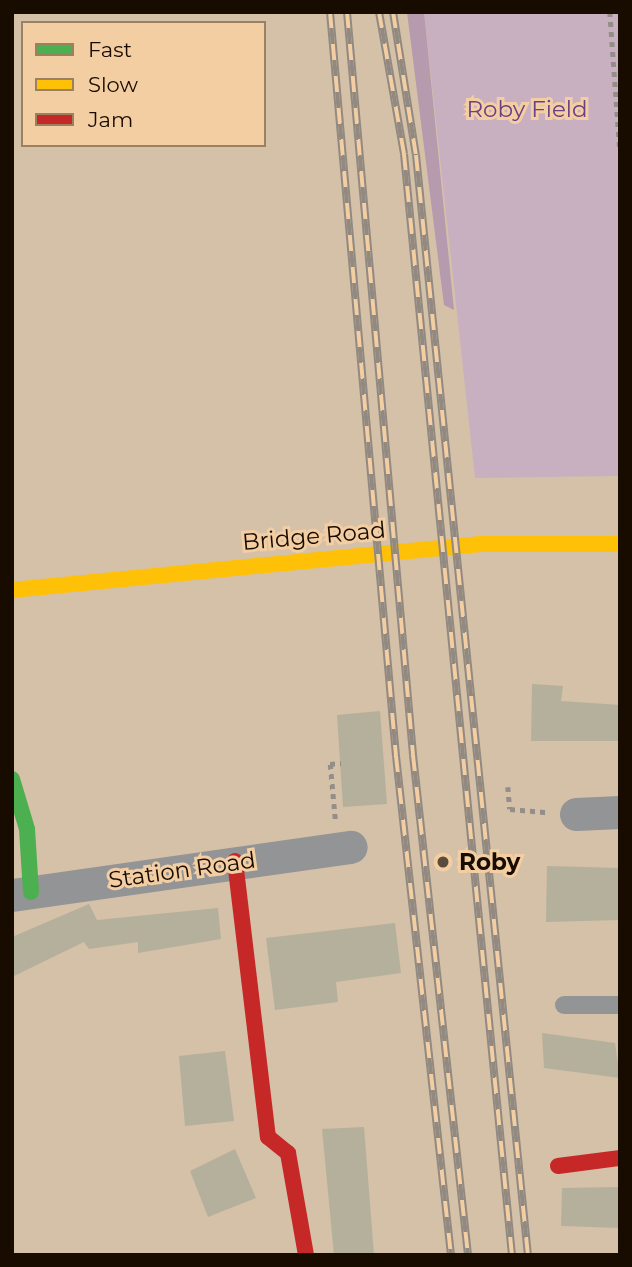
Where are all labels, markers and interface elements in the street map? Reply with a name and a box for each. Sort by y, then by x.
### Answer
legend [21,21,266,147]
text: Fast [88,37,132,62]
text: Slow [88,72,138,97]
park label: Roby Field [466,95,588,123]
text: Jam [88,107,133,132]
street label: Bridge Road [241,516,387,556]
street label: Station Road [107,846,257,894]
place label: Roby [459,848,520,876]
marker: Roby [433,852,453,872]

